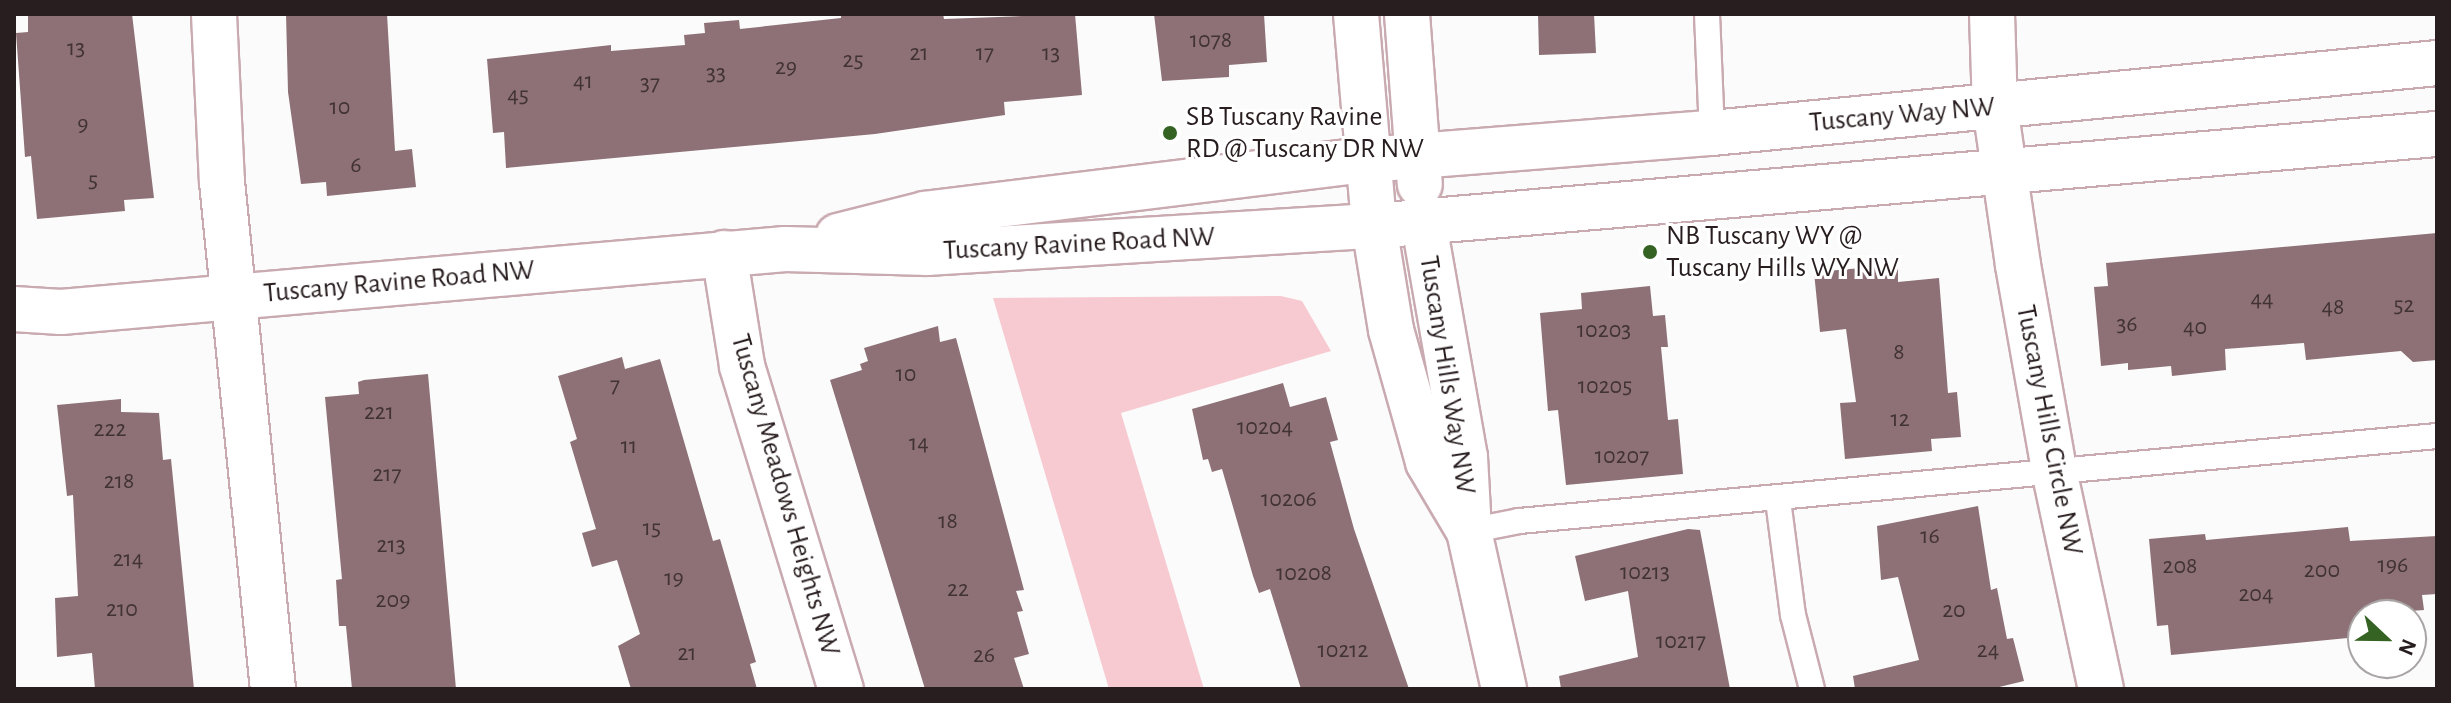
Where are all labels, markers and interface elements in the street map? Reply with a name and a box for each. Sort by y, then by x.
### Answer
house number: 1078 [1190,27,1232,55]
house number: 13 [67,35,85,63]
house number: 21 [909,40,929,68]
house number: 17 [976,40,994,68]
house number: 13 [1042,40,1060,68]
house number: 25 [843,47,863,75]
house number: 29 [775,54,797,82]
house number: 33 [706,60,726,88]
house number: 41 [573,68,593,96]
house number: 37 [640,70,660,98]
house number: 45 [507,82,529,110]
street label: Tuscany Way NW [1808,90,1996,140]
house number: 10 [330,94,350,122]
place label: SB Tuscany Ravine RD @ Tuscany DR NW [1186,100,1424,166]
house number: 9 [77,111,89,139]
marker: SB Tuscany Ravine RD @ Tuscany DR NW [1161,124,1179,142]
house number: 6 [350,152,362,180]
house number: 5 [88,167,98,195]
place label: NB Tuscany WY @ Tuscany Hills WY NW [1666,219,1899,285]
street label: Tuscany Ravine Road NW [942,220,1216,268]
marker: NB Tuscany WY @ Tuscany Hills WY NW [1641,243,1659,261]
street label: Tuscany Ravine Road NW [262,253,536,311]
street label: Tuscany Hills Way NW [1412,253,1482,497]
house number: 44 [2250,286,2274,314]
house number: 52 [2394,292,2414,320]
house number: 48 [2322,294,2344,322]
street label: Tuscany Hills Circle NW [2008,302,2090,558]
house number: 36 [2116,311,2138,339]
house number: 40 [2183,314,2207,342]
house number: 10203 [1577,317,1631,345]
street label: Tuscany Meadows Heights NW [723,330,847,660]
house number: 8 [1893,339,1905,367]
house number: 10 [896,361,916,389]
house number: 7 [610,372,620,400]
house number: 10205 [1578,373,1632,401]
house number: 221 [364,399,394,427]
house number: 12 [1890,406,1910,434]
house number: 10204 [1237,414,1293,442]
house number: 222 [94,416,126,444]
house number: 14 [909,430,929,458]
house number: 11 [621,433,637,461]
house number: 10207 [1595,443,1649,471]
house number: 217 [372,461,402,489]
house number: 218 [104,468,134,496]
house number: 10206 [1261,486,1317,514]
house number: 18 [938,508,958,536]
house number: 15 [643,515,661,543]
house number: 16 [1920,523,1940,551]
house number: 213 [376,532,406,560]
house number: 214 [113,546,143,574]
house number: 196 [2378,552,2408,580]
house number: 208 [2163,553,2197,581]
house number: 200 [2304,557,2340,585]
house number: 10213 [1620,559,1670,587]
house number: 10208 [1276,560,1332,588]
house number: 19 [664,565,684,593]
house number: 22 [947,576,969,604]
house number: 204 [2238,581,2274,609]
house number: 209 [376,587,410,615]
house number: 210 [106,596,138,624]
house number: 20 [1942,597,1966,625]
north arrow [2347,599,2427,679]
house number: 10217 [1656,628,1706,656]
text: N [2394,636,2420,658]
house number: 10212 [1317,637,1369,665]
house number: 24 [1977,637,1999,665]
house number: 21 [677,640,697,668]
house number: 26 [973,642,995,670]

